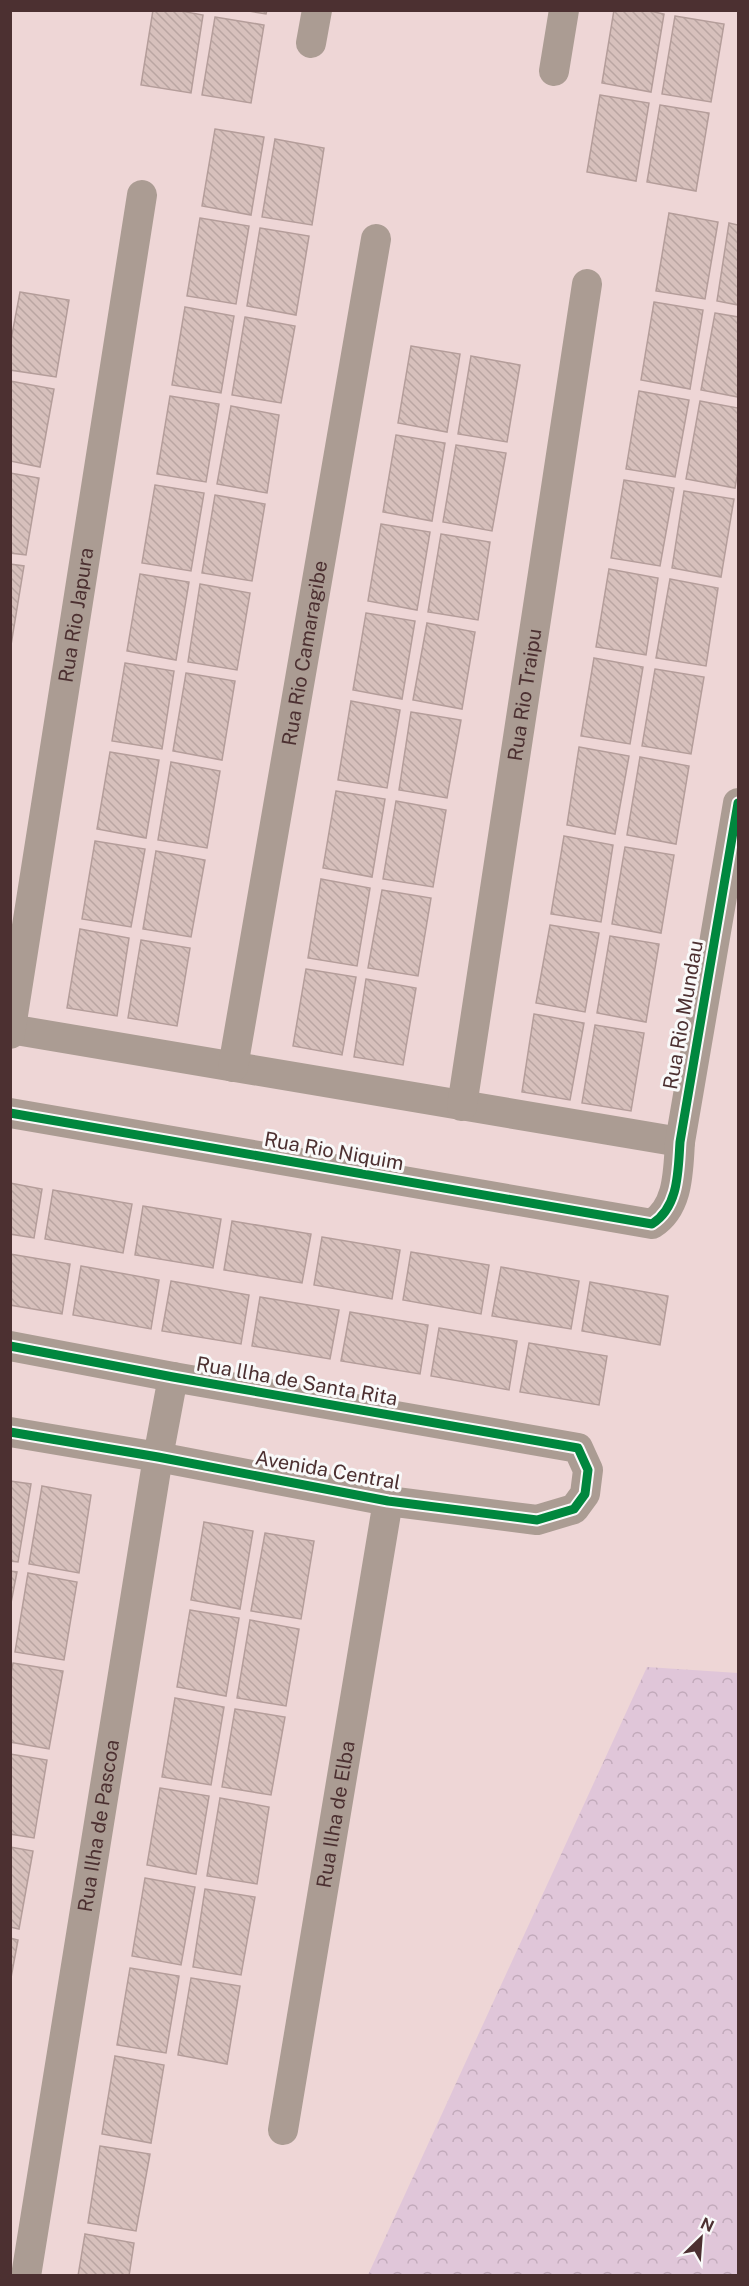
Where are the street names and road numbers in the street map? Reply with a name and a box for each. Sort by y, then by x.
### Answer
street label: Rua Rio Japura [53,546,98,684]
street label: Rua Rio Camaragibe [277,559,332,748]
street label: Rua Rio Traipu [503,627,546,763]
street label: Rua Rio Mundau [658,939,708,1091]
street label: Rua Rio Niquim [262,1127,406,1175]
street label: Rua llha de Santa Rita [194,1351,400,1411]
street label: Avenida Central [253,1445,403,1495]
street label: Rua Ilha de Pascoa [73,1738,124,1914]
street label: Rua Ilha de Elba [312,1739,360,1890]

